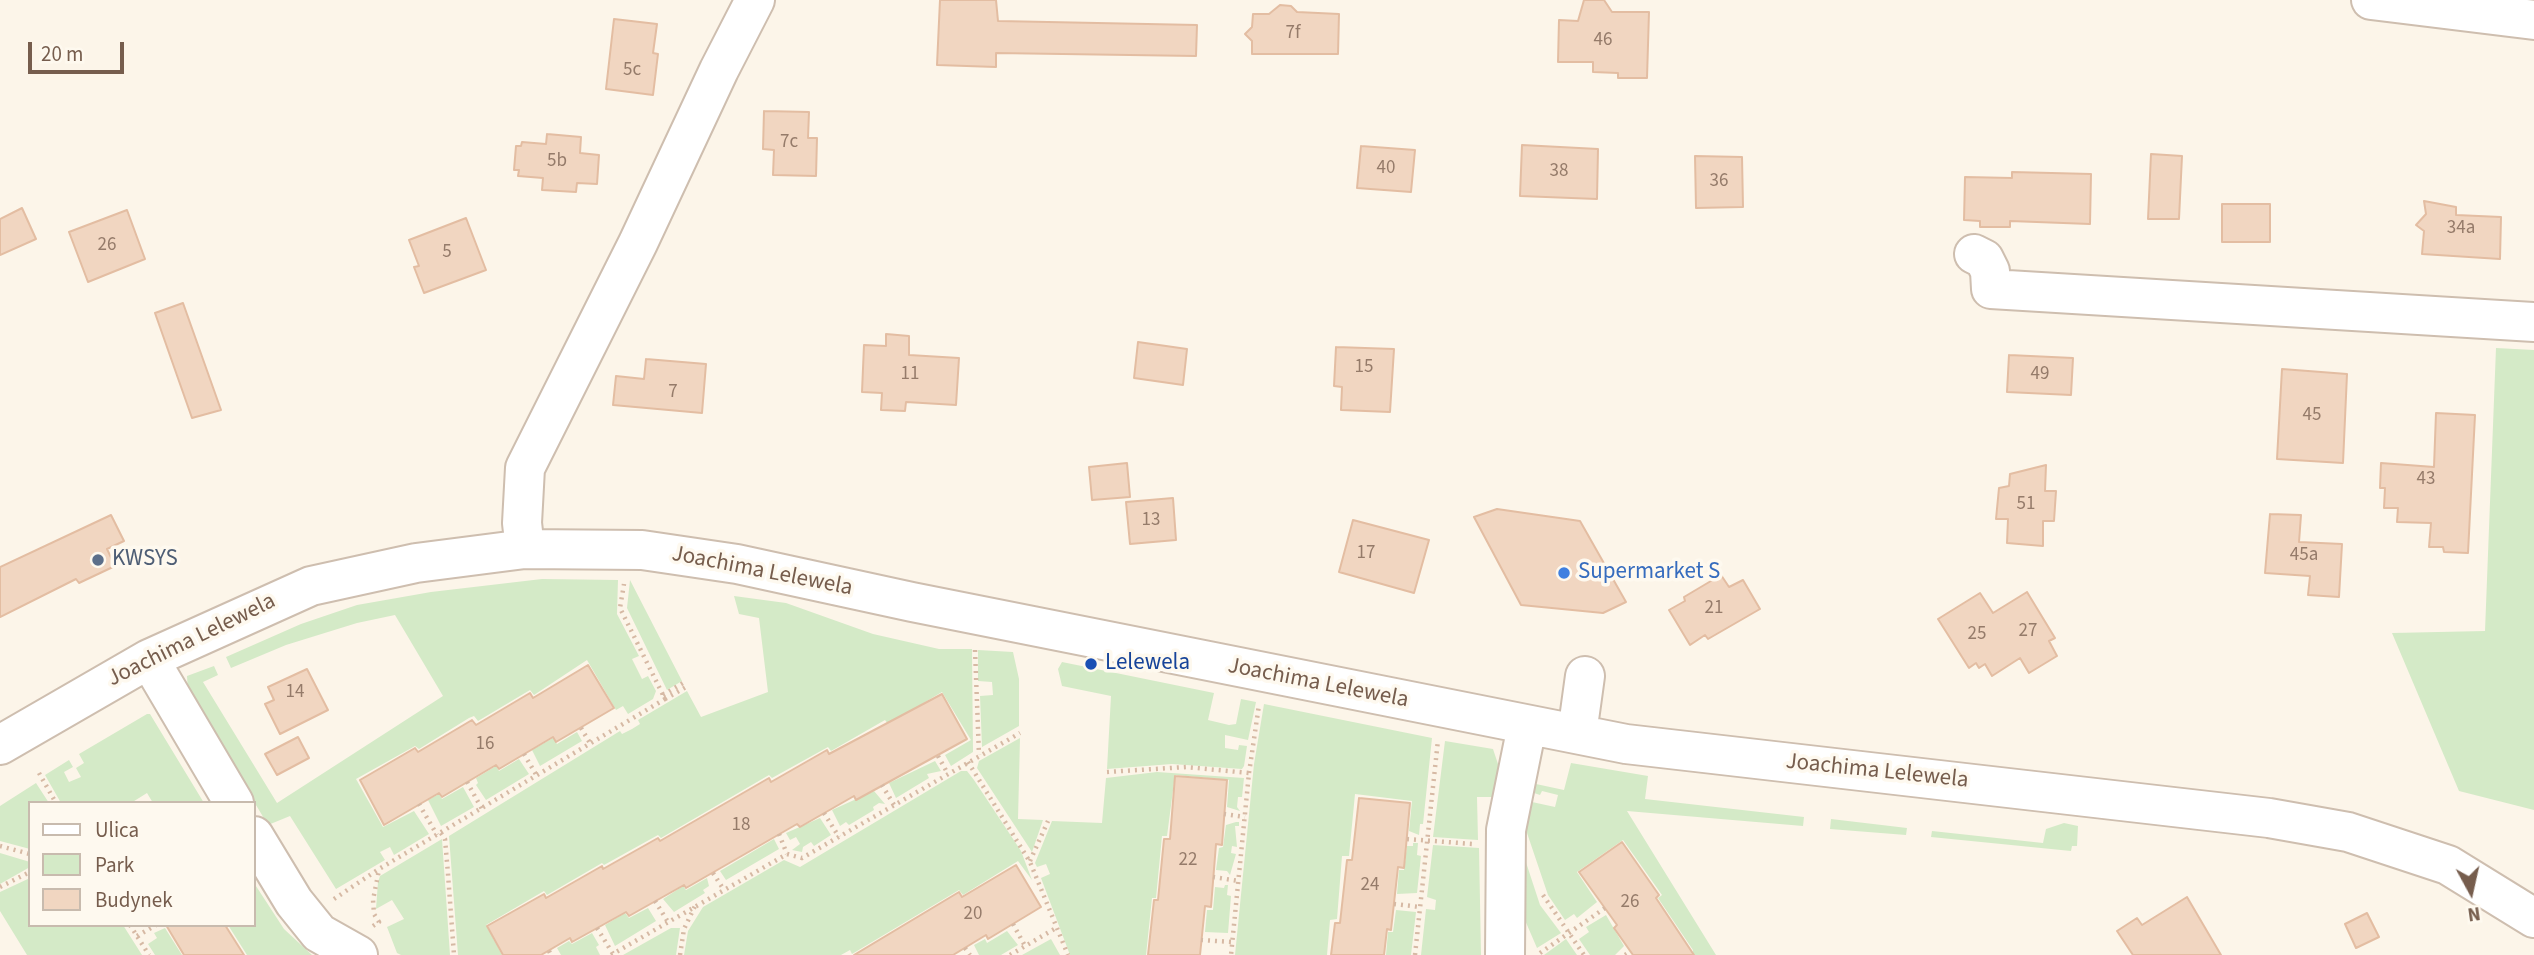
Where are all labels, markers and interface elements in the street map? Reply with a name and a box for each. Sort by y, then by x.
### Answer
house number: 7f [1286,23,1300,45]
scale bar [32,28,128,72]
house number: 46 [1594,30,1612,52]
text: 20 m [41,39,83,69]
house number: 5c [623,60,641,82]
house number: 7c [780,132,798,154]
house number: 5b [547,151,567,173]
house number: 40 [1377,158,1395,180]
house number: 38 [1550,161,1568,183]
house number: 36 [1710,171,1728,193]
house number: 34a [2447,218,2475,240]
house number: 26 [98,235,116,257]
house number: 5 [442,242,452,264]
house number: 15 [1355,357,1373,379]
house number: 11 [901,364,919,386]
house number: 49 [2031,364,2049,386]
house number: 7 [668,382,678,404]
house number: 45 [2303,405,2321,427]
house number: 43 [2417,469,2435,491]
house number: 51 [2017,494,2035,516]
house number: 13 [1142,510,1160,532]
street label: Joachima Lelewela [669,541,855,603]
house number: 17 [1357,543,1375,565]
house number: 45a [2290,545,2318,567]
place label: KWSYS [112,546,178,574]
marker: KWSYS [90,552,106,568]
place label: Supermarket S [1578,559,1720,587]
marker: Supermarket S [1556,565,1572,581]
street label: Joachima Lelewela [103,588,281,694]
house number: 21 [1705,598,1723,620]
house number: 27 [2019,621,2037,643]
house number: 25 [1968,624,1986,646]
place label: Lelewela [1105,650,1190,678]
street label: Joachima Lelewela [1225,653,1411,715]
marker: Lelewela [1083,656,1099,672]
house number: 14 [286,682,304,704]
house number: 16 [476,734,494,756]
street label: Joachima Lelewela [1784,749,1970,795]
legend [28,801,256,927]
text: Ulica [95,815,139,845]
house number: 18 [732,815,750,837]
text: Park [95,850,134,880]
house number: 22 [1179,850,1197,872]
north arrow [2436,857,2506,927]
house number: 24 [1361,875,1379,897]
text: Budynek [95,885,173,915]
house number: 26 [1621,892,1639,914]
text: N [2466,899,2482,928]
house number: 20 [964,904,982,926]

